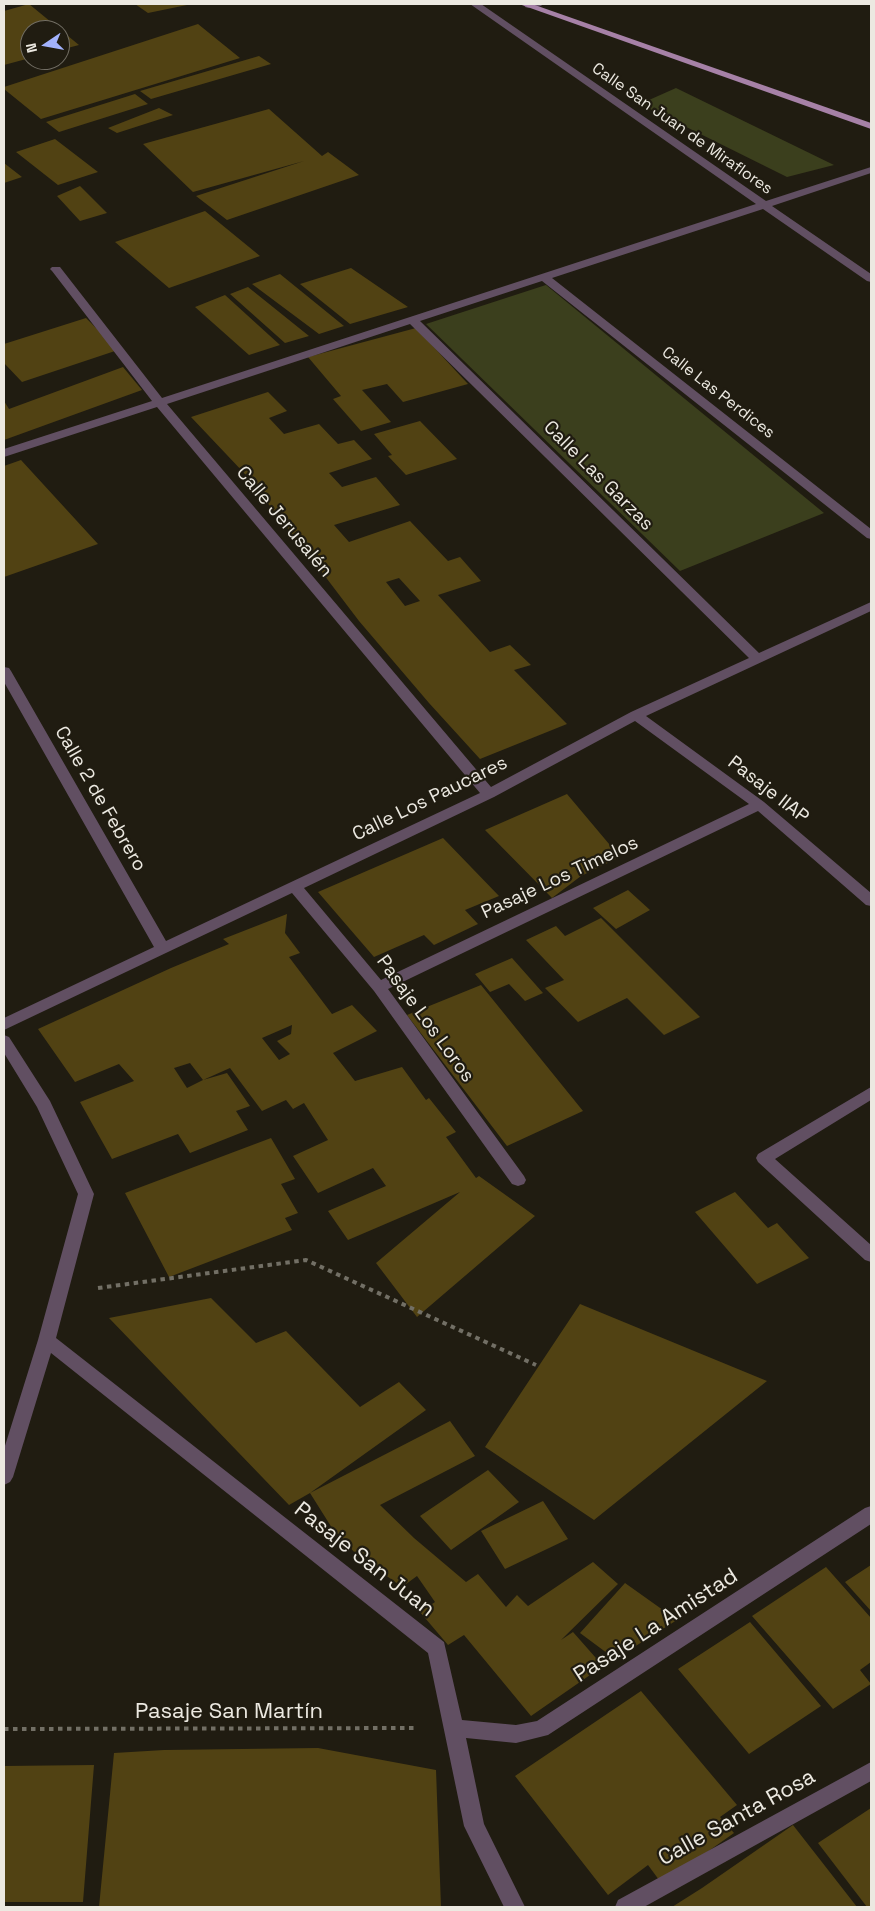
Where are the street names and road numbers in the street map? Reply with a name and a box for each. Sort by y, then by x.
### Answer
street label: Calle San Juan de Miraflores [588,59,776,199]
street label: Calle Las Perdices [658,343,778,443]
street label: Calle Las Garzas [538,416,658,536]
street label: Calle Jerusalén [231,462,337,582]
street label: Calle 2 de Febrero [49,722,151,876]
street label: Pasaje IIAP [723,751,813,829]
street label: Calle Los Paucares [349,752,511,846]
street label: Pasaje Los Timelos [478,832,642,924]
street label: Pasaje Los Loros [371,951,479,1087]
street label: Pasaje San Juan [288,1497,440,1623]
street label: Pasaje La Amistad [569,1563,743,1689]
street label: Pasaje San Martín [135,1699,323,1725]
street label: Calle Santa Rosa [654,1764,820,1872]

